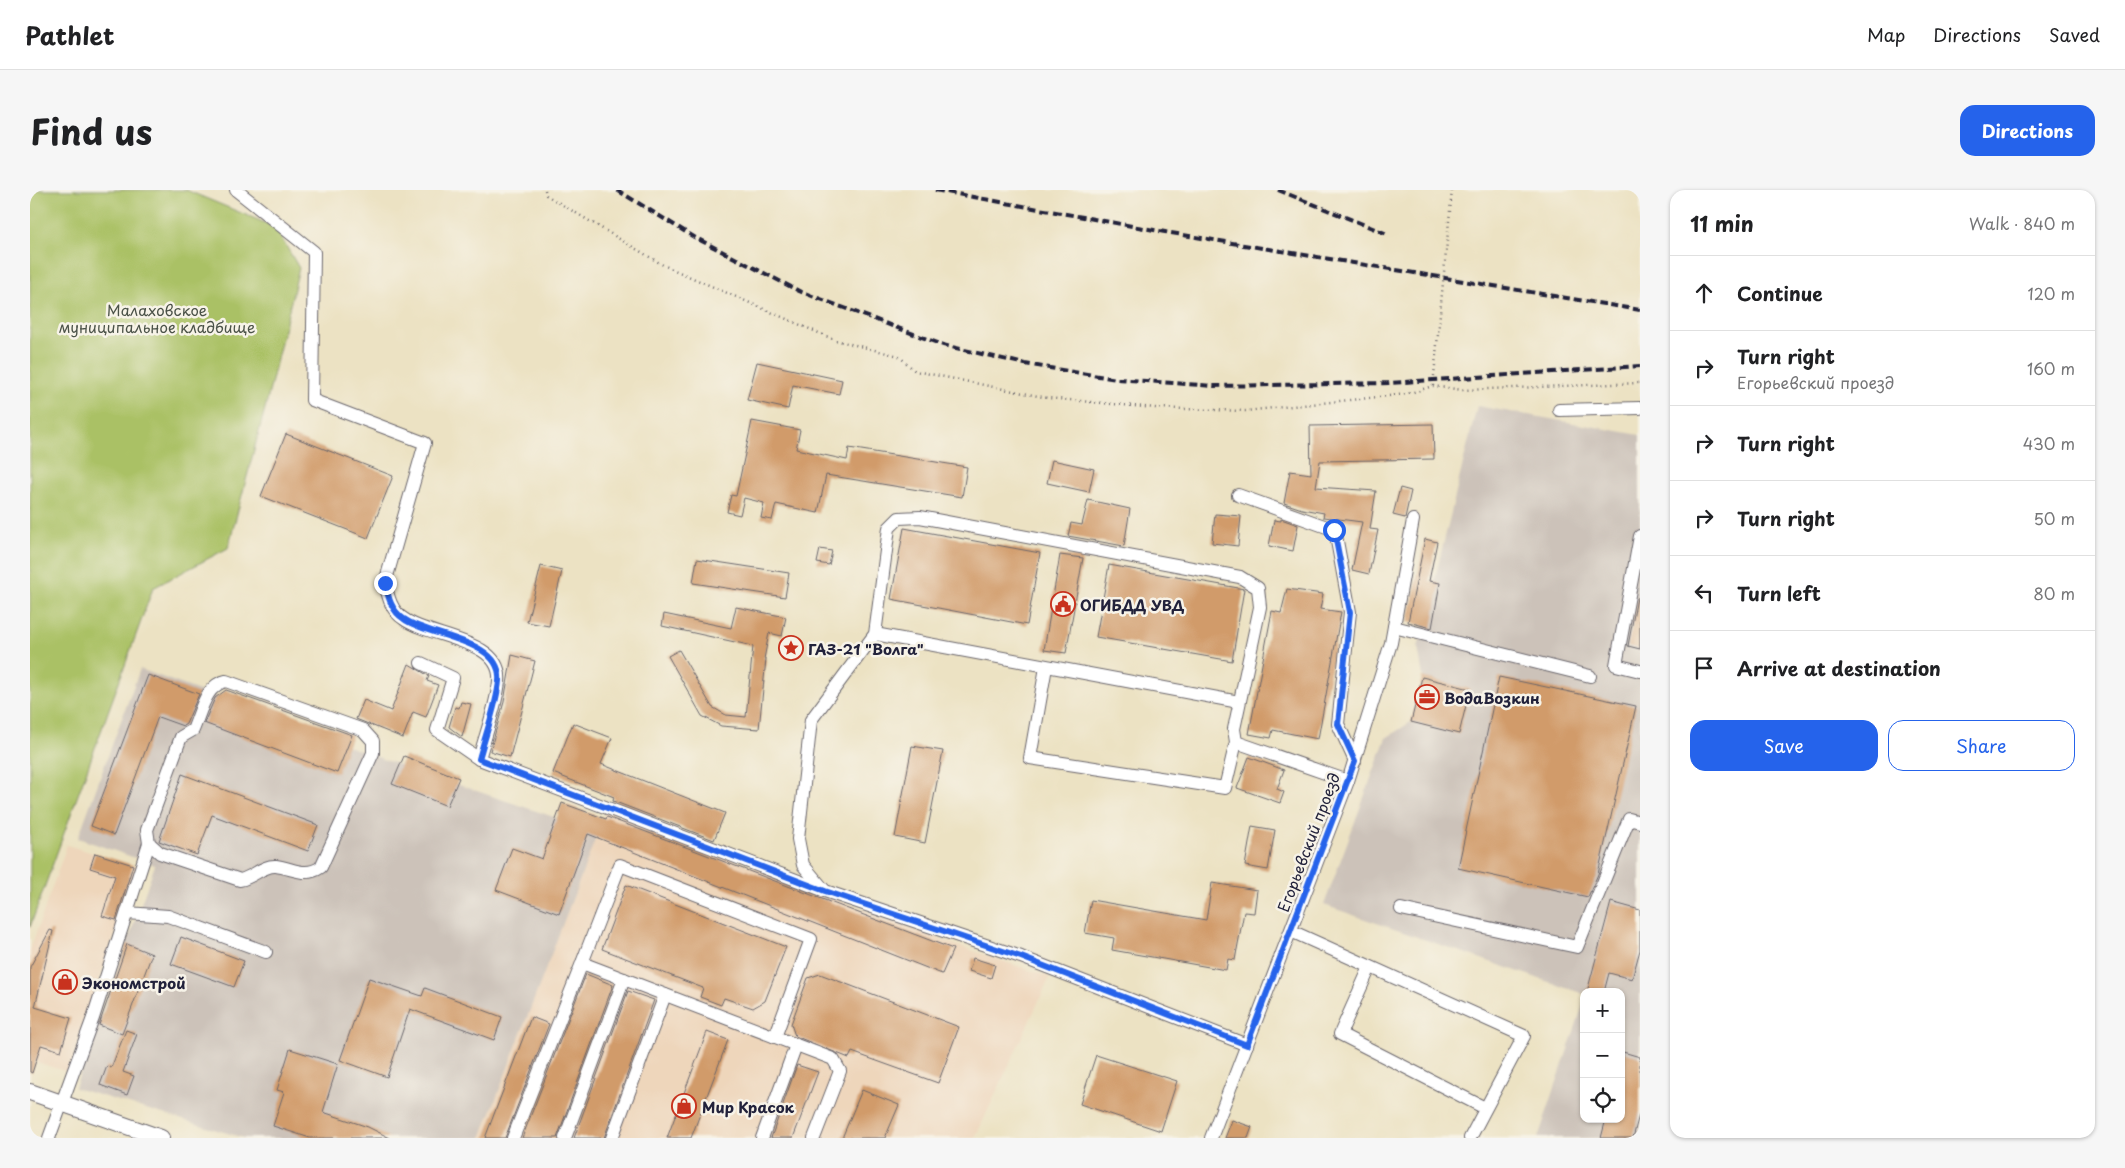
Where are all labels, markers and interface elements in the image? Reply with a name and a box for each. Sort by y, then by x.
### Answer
text: Pathlet [25,17,115,53]
text: Map [1867,21,1905,48]
text: Directions [1933,21,2021,48]
text: Saved [2049,21,2100,48]
text: Find us [30,104,152,157]
button: Directions [1960,105,2095,156]
text: 11 min [1690,207,1754,239]
text: Walk · 840 m [1969,211,2075,235]
icon: ahead [1690,279,1718,307]
text: Continue [1737,279,1823,307]
text: 120 m [2028,281,2075,305]
park label: Малаховское муниципальное кладбище [59,298,255,338]
text: Turn right [1737,342,1835,370]
icon: right [1690,354,1718,382]
text: 160 m [2027,356,2075,380]
text: Егорьевский проезд [1737,370,1894,394]
icon: right [1690,429,1718,457]
text: Turn right [1737,429,1835,457]
text: 430 m [2023,431,2075,455]
icon: right [1690,504,1718,532]
text: Turn right [1737,504,1835,532]
text: 50 m [2034,506,2075,530]
route start [1323,519,1346,542]
route end [374,572,397,595]
icon: left [1690,579,1718,607]
text: Turn left [1737,579,1821,607]
text: 80 m [2033,581,2075,605]
public building icon: ОГИБДД УВД [1050,591,1076,617]
place label: ОГИБДД УВД [1080,593,1185,616]
place icon: ГАЗ-21 "Волга" [778,635,804,661]
place label: ГАЗ-21 "Волга" [808,637,924,660]
icon: arrive [1690,654,1718,682]
text: Arrive at destination [1737,654,1941,682]
office icon: ВодаВозкин [1414,684,1440,710]
place label: ВодаВозкин [1444,686,1540,709]
button: Save [1690,720,1878,771]
button: Share [1888,720,2075,771]
street label: Егорьевский проезд [1271,769,1345,915]
shop icon: Экономстрой [52,969,78,995]
place label: Экономстрой [82,971,186,994]
map controls [1580,988,1625,1123]
button: + [1580,988,1625,1033]
button: − [1580,1033,1625,1078]
button: locate [1580,1078,1625,1123]
shop icon: Мир Красок [671,1093,697,1119]
place label: Мир Красок [702,1095,795,1118]

